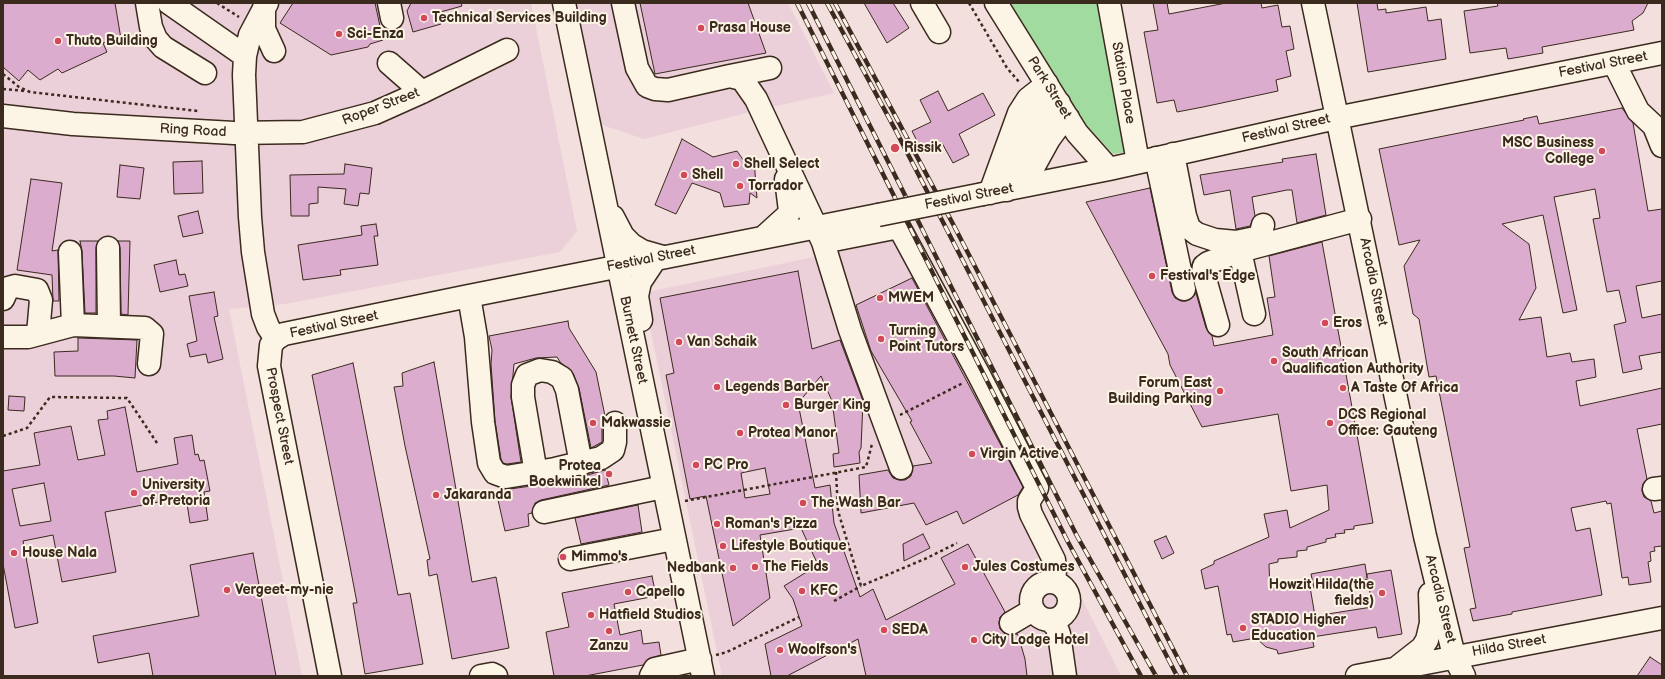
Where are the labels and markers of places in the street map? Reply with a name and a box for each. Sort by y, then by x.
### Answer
place label: Technical Services Building [432,10,607,26]
marker: Technical Services Building [419,13,429,23]
place label: Prasa House [709,20,791,36]
marker: Prasa House [696,23,706,33]
place label: Sci-Enza [347,26,404,42]
marker: Sci-Enza [334,29,344,39]
place label: Thuto Building [66,33,158,49]
marker: Thuto Building [53,36,63,46]
place label: MSC Business College [1502,135,1594,168]
place label: Rissik [904,140,942,156]
marker: Rissik [889,142,901,154]
marker: MSC Business College [1597,146,1607,156]
place label: Shell Select [744,156,819,172]
marker: Shell Select [731,159,741,169]
place label: Shell [692,167,723,183]
marker: Shell [679,170,689,180]
place label: Torrador [748,178,803,194]
marker: Torrador [735,181,745,191]
place label: Festival's Edge [1160,268,1255,284]
marker: Festival's Edge [1147,271,1157,281]
place label: MWEM [888,290,934,306]
marker: MWEM [875,293,885,303]
place label: Eros [1333,315,1362,331]
marker: Eros [1320,318,1330,328]
place label: Turning Point Tutors [889,323,964,356]
place label: Van Schaik [687,334,757,350]
marker: Turning Point Tutors [876,334,886,344]
marker: Van Schaik [674,337,684,347]
place label: South African Qualification Authority [1282,345,1423,378]
marker: South African Qualification Authority [1269,356,1279,366]
place label: Forum East Building Parking [1108,375,1212,408]
place label: Legends Barber [725,379,829,395]
place label: A Taste Of Africa [1351,380,1459,396]
marker: Legends Barber [712,382,722,392]
marker: A Taste Of Africa [1338,383,1348,393]
marker: Forum East Building Parking [1215,386,1225,396]
place label: Burger King [794,397,871,413]
marker: Burger King [781,400,791,410]
place label: DCS Regional Office: Gauteng [1338,407,1437,440]
place label: Makwassie [601,415,671,431]
marker: Makwassie [588,418,598,428]
marker: DCS Regional Office: Gauteng [1325,418,1335,428]
place label: Protea Manor [748,425,836,441]
marker: Protea Manor [735,428,745,438]
place label: Virgin Active [980,446,1059,462]
marker: Virgin Active [967,449,977,459]
place label: PC Pro [704,457,748,473]
place label: Protea Boekwinkel [529,458,601,490]
marker: PC Pro [691,460,701,470]
marker: Protea Boekwinkel [604,469,614,479]
place label: University of Pretoria [142,477,210,510]
place label: Jakaranda [444,487,511,503]
marker: University of Pretoria [129,488,139,498]
marker: Jakaranda [431,490,441,500]
place label: The Wash Bar [811,495,901,511]
marker: The Wash Bar [798,498,808,508]
place label: Roman's Pizza [725,516,817,532]
marker: Roman's Pizza [712,519,722,529]
place label: Lifestyle Boutique [731,538,846,554]
marker: Lifestyle Boutique [718,541,728,551]
place label: House Nala [22,545,97,561]
marker: House Nala [9,548,19,558]
place label: Mimmo's [571,549,628,565]
marker: Mimmo's [558,552,568,562]
place label: The Fields [763,559,828,575]
place label: Jules Costumes [973,559,1075,575]
place label: Nedbank [667,560,725,576]
marker: The Fields [750,562,760,572]
marker: Jules Costumes [960,562,970,572]
marker: Nedbank [728,563,738,573]
place label: Howzit Hilda(the fields) [1269,577,1374,610]
place label: Vergeet-my-nie [235,582,334,598]
place label: KFC [810,583,838,599]
place label: Capello [636,584,685,600]
marker: Vergeet-my-nie [222,585,232,595]
marker: KFC [797,586,807,596]
marker: Capello [623,587,633,597]
marker: Howzit Hilda(the fields) [1377,588,1387,598]
place label: Hatfield Studios [599,607,701,623]
marker: Hatfield Studios [586,610,596,620]
place label: STADIO Higher Education [1251,612,1346,644]
place label: SEDA [892,622,928,638]
marker: STADIO Higher Education [1238,623,1248,633]
marker: SEDA [879,625,889,635]
marker: Zanzu [604,626,614,636]
place label: City Lodge Hotel [982,632,1088,648]
marker: City Lodge Hotel [969,635,979,645]
place label: Zanzu [590,638,628,654]
place label: Woolfson's [788,642,857,658]
marker: Woolfson's [775,645,785,655]

